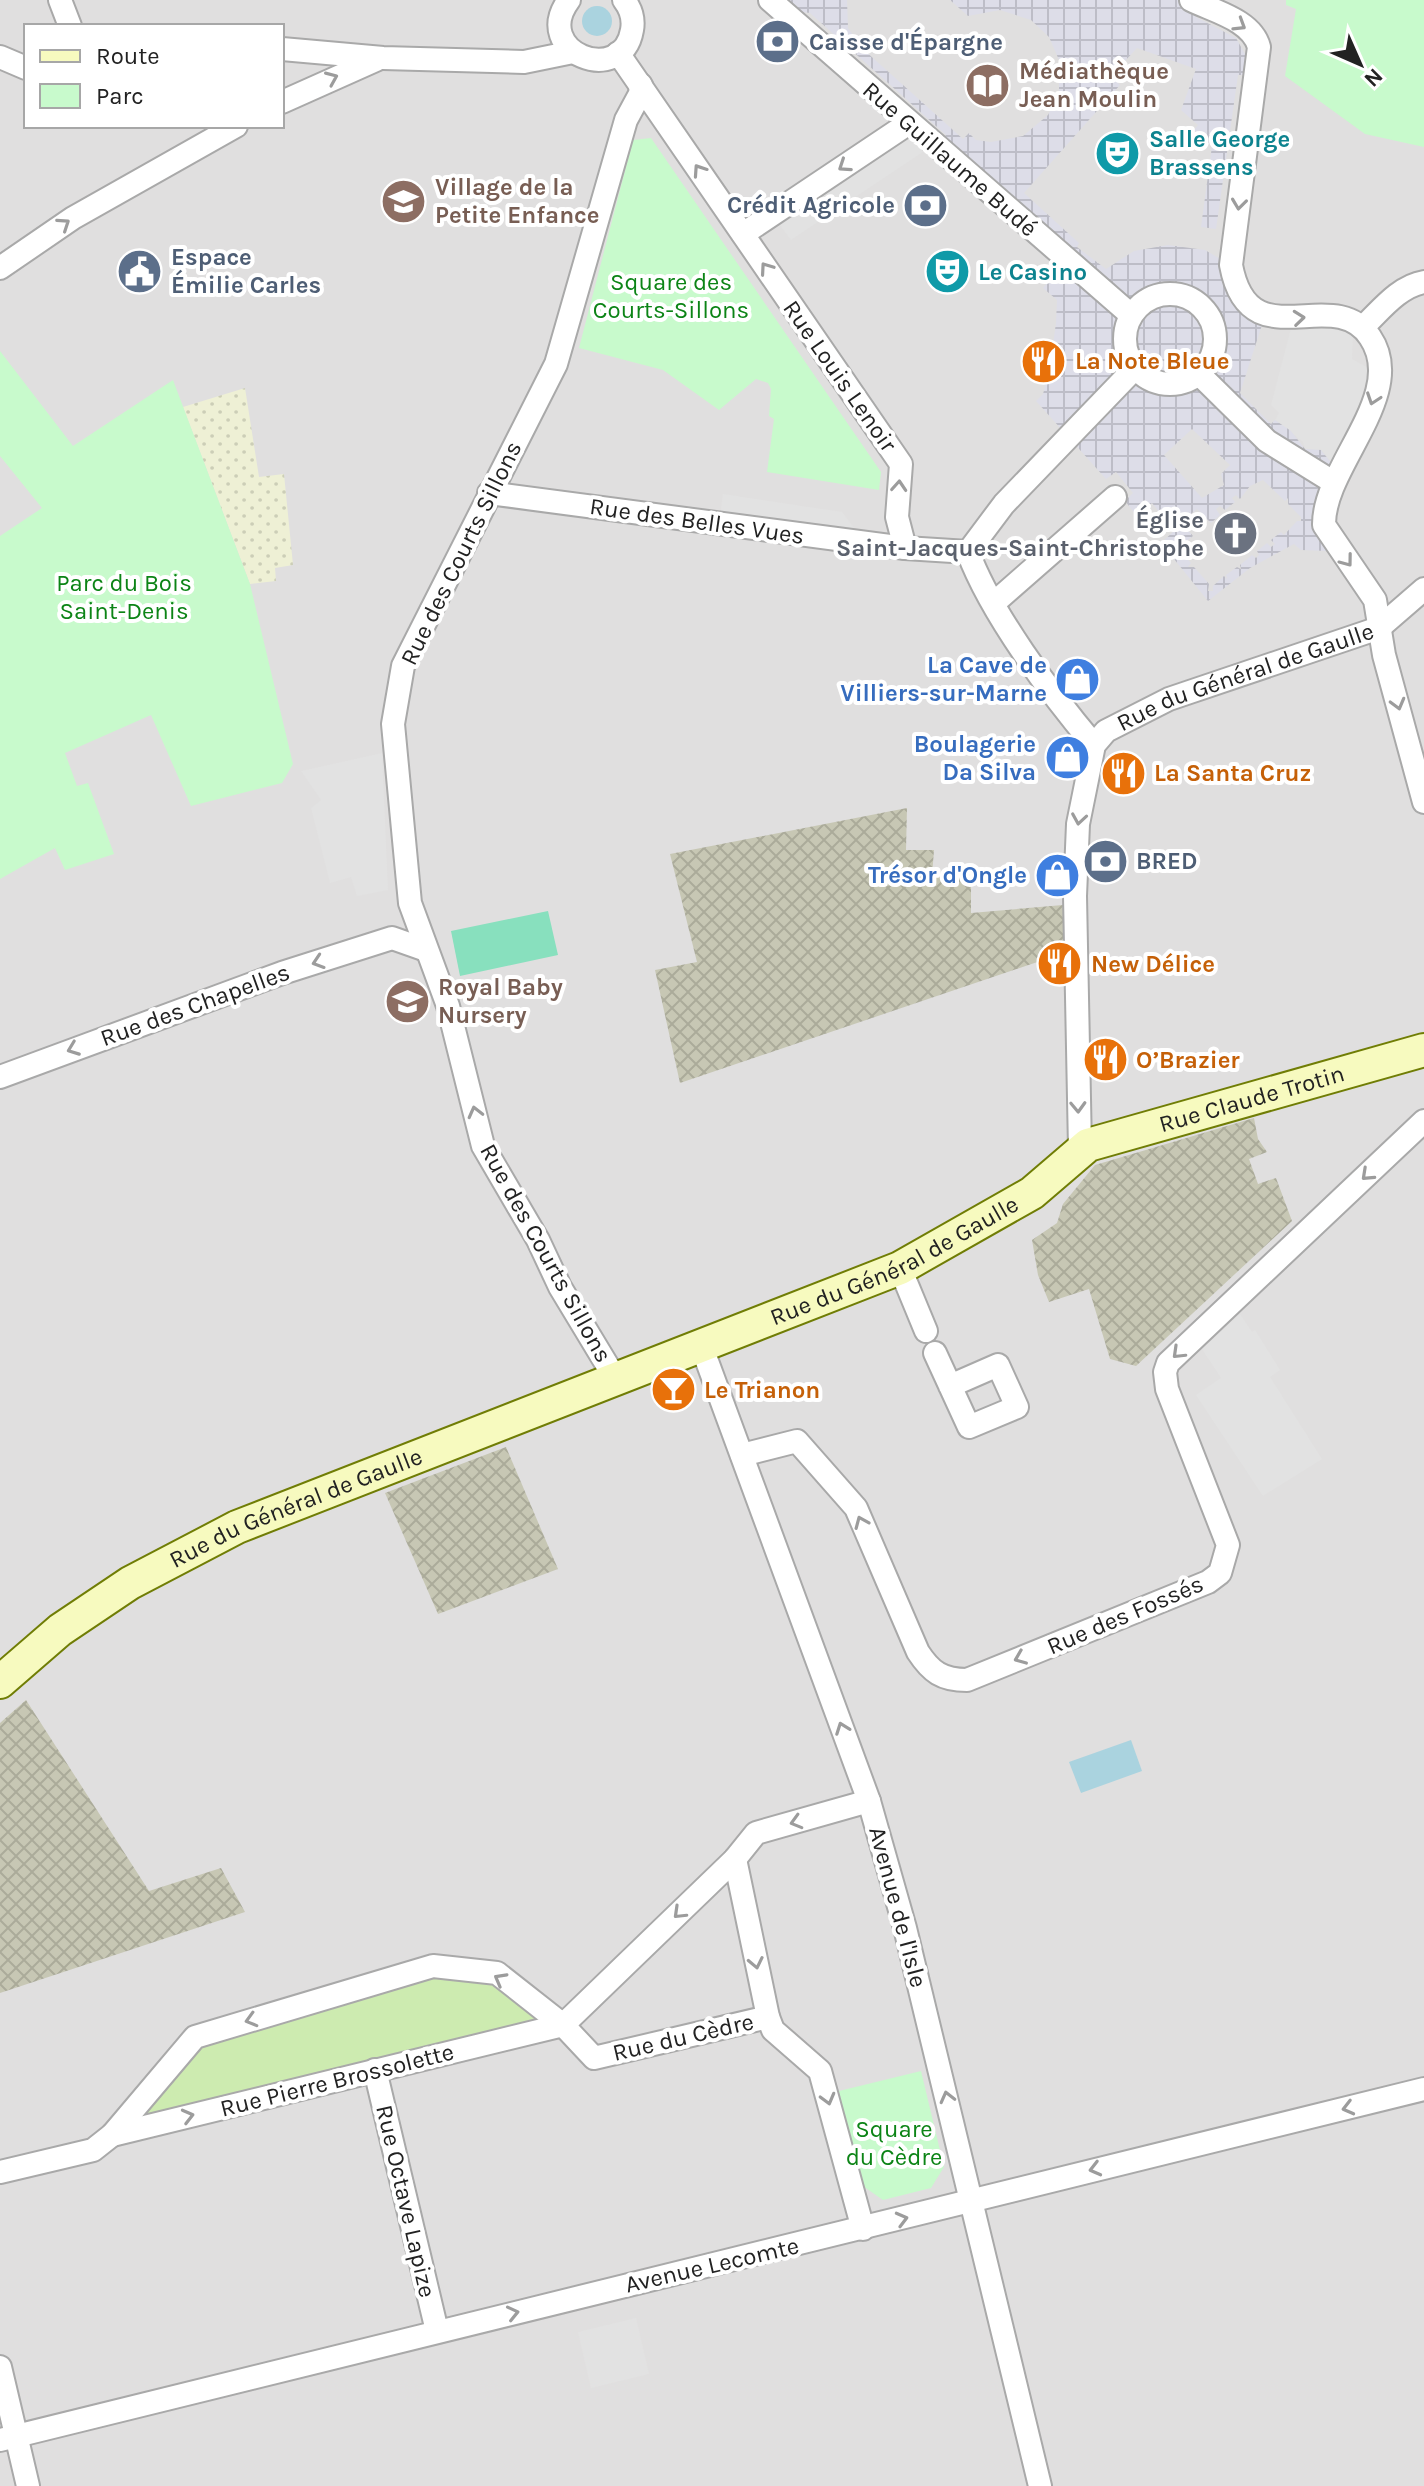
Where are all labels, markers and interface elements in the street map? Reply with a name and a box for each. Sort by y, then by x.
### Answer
one-way arrow [1231,15,1245,30]
bank icon: Caisse d'Épargne [754,18,802,66]
legend [24,24,284,128]
north arrow [1320,24,1400,104]
place label: Caisse d'Épargne [809,26,1003,56]
text: Route [96,42,160,70]
place label: Médiathèque Jean Moulin [1019,57,1169,113]
library icon: Médiathèque Jean Moulin [964,61,1012,109]
text: N [1359,63,1388,92]
one-way arrow [324,71,338,87]
street label: Rue Guillaume Budé [857,76,1043,242]
text: Parc [96,82,144,110]
place label: Salle George Brassens [1149,125,1290,181]
theatre icon: Salle George Brassens [1094,129,1142,177]
one-way arrow [839,157,853,172]
one-way arrow [694,164,709,179]
place label: Village de la Petite Enfance [435,173,600,229]
school or university icon: Village de la Petite Enfance [380,177,428,225]
bank icon: Crédit Agricole [902,181,950,229]
place label: Crédit Agricole [727,191,895,219]
one-way arrow [1230,198,1247,211]
one-way arrow [56,219,70,234]
place label: Espace Émilie Carles [171,243,321,299]
public building icon: Espace Émilie Carles [116,247,164,295]
theatre icon: Le Casino [923,248,971,296]
place label: Le Casino [978,258,1087,286]
one-way arrow [761,263,776,277]
park label: Square des Courts-Sillons [593,268,749,324]
street label: Rue Louis Lenoir [777,295,903,457]
one-way arrow [1293,309,1306,326]
restaurant icon: La Note Bleue [1020,337,1068,385]
place label: La Note Bleue [1075,347,1229,375]
one-way arrow [1366,391,1382,405]
street label: Rue des Courts Sillons [395,436,527,670]
one-way arrow [890,479,907,492]
street label: Rue des Belles Vues [588,492,806,550]
place label: Église Saint-Jacques-Saint-Christophe [836,504,1204,562]
church icon: Église Saint-Jacques-Saint-Christophe [1211,510,1259,558]
one-way arrow [1337,552,1351,567]
park label: Parc du Bois Saint-Denis [56,569,192,625]
street label: Rue du Général de Gaulle [1112,617,1377,737]
place label: La Cave de Villiers-sur-Marne [840,651,1047,707]
shop icon: La Cave de Villiers-sur-Marne [1054,655,1102,703]
one-way arrow [1388,696,1405,710]
place label: Boulagerie Da Silva [914,730,1036,786]
shop icon: Boulagerie Da Silva [1043,734,1091,782]
restaurant icon: La Santa Cruz [1099,749,1147,797]
place label: La Santa Cruz [1154,759,1311,787]
one-way arrow [1071,812,1088,826]
bank icon: BRED [1081,837,1129,885]
place label: BRED [1136,847,1198,875]
shop icon: Trésor d'Ongle [1034,851,1082,899]
place label: Trésor d'Ongle [868,861,1027,889]
restaurant icon: New Délice [1036,940,1084,988]
place label: New Délice [1091,950,1215,978]
one-way arrow [311,952,325,968]
street label: Rue des Chapelles [97,958,293,1052]
place label: Royal Baby Nursery [438,973,563,1029]
school or university icon: Royal Baby Nursery [383,977,431,1025]
restaurant icon: O’Brazier [1081,1036,1129,1084]
one-way arrow [67,1039,81,1056]
place label: O’Brazier [1136,1046,1240,1074]
street label: Rue Claude Trotin [1156,1059,1348,1138]
one-way arrow [1070,1101,1087,1114]
one-way arrow [467,1106,484,1120]
street label: Rue des Courts Sillons [474,1139,618,1367]
one-way arrow [1362,1166,1376,1180]
street label: Rue du Général de Gaulle [766,1190,1023,1331]
one-way arrow [1173,1344,1187,1359]
bar icon: Le Trianon [649,1366,697,1414]
place label: Le Trianon [704,1376,820,1404]
street label: Rue du Général de Gaulle [165,1442,426,1574]
one-way arrow [855,1515,871,1530]
street label: Rue des Fossés [1043,1569,1207,1661]
one-way arrow [1014,1649,1028,1665]
one-way arrow [835,1721,852,1735]
one-way arrow [790,1813,804,1829]
street label: Avenue de l'Isle [863,1824,933,1990]
one-way arrow [674,1904,688,1918]
one-way arrow [747,1956,764,1969]
one-way arrow [495,1974,509,1989]
street label: Rue du Cèdre [610,2007,756,2067]
one-way arrow [244,2011,258,2027]
street label: Rue Pierre Brossolette [217,2037,457,2123]
one-way arrow [939,2091,956,2105]
one-way arrow [818,2092,835,2106]
one-way arrow [1342,2098,1356,2115]
street label: Rue Octave Lapize [370,2102,442,2300]
one-way arrow [181,2109,194,2126]
park label: Square du Cèdre [846,2115,942,2171]
one-way arrow [1089,2160,1103,2177]
one-way arrow [895,2212,908,2229]
street label: Avenue Lecomte [622,2231,802,2299]
one-way arrow [506,2305,519,2322]

